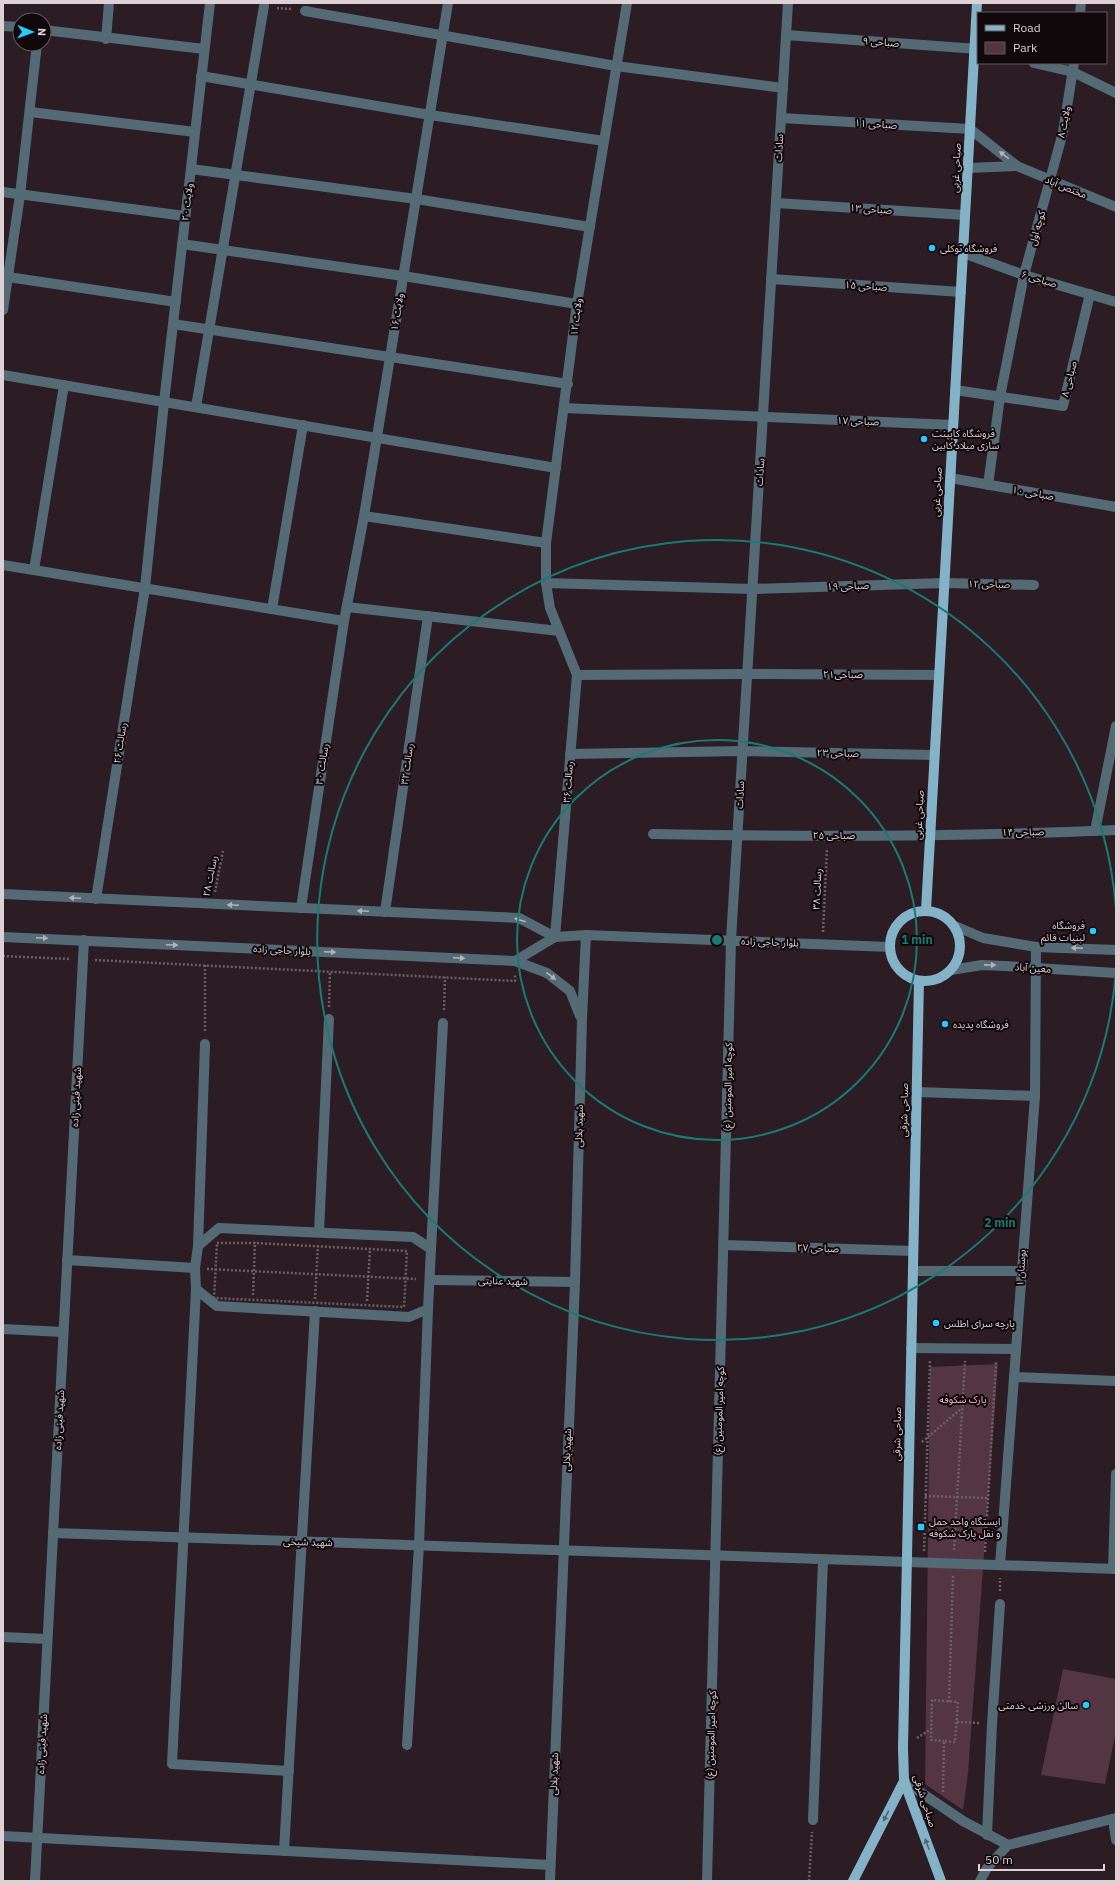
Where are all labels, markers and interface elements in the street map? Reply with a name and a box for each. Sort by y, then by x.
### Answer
north arrow [12,12,52,52]
legend [977,12,1107,64]
text: Road [1013,20,1041,35]
text: N [35,28,49,36]
street label: صباحی ۹ [862,34,900,50]
text: Park [1013,40,1038,55]
street label: ولایت ۸ [1055,105,1073,139]
street label: صباحی ۱۱ [854,116,898,132]
street label: سادات [772,134,786,162]
street label: صباحی غربی [948,143,964,193]
one-way arrow [998,151,1009,159]
street label: مختص آباد [1043,173,1089,201]
street label: ولایت ۲۰ [178,182,196,222]
street label: صباحی ۱۳ [849,201,893,217]
street label: کوچه اول [1026,208,1048,247]
place label: فروشگاه توکلی [940,242,998,255]
marker: فروشگاه توکلی [927,243,937,253]
street label: صباحی ۶ [1020,267,1058,291]
street label: صباحی ۱۵ [844,278,888,294]
street label: ولایت ۱۶ [388,292,406,332]
street label: ولایت ۱۲ [567,297,585,337]
street label: صباحی ۸ [1058,360,1080,398]
street label: صباحی ۱۷ [837,414,879,428]
place label: فروشگاه کابینت سازی میلاد کابین [932,427,999,452]
marker: فروشگاه کابینت سازی میلاد کابین [919,434,929,444]
street label: سادات [753,458,767,486]
street label: صباحی غربی [929,467,945,517]
street label: صباحی ۱۰ [1011,483,1055,503]
street label: صباحی ۱۲ [968,577,1010,591]
street label: صباحی ۱۹ [827,579,869,593]
street label: صباحی۲۱ [823,668,863,681]
street label: رسالت ۲۶ [110,721,130,764]
street label: رسالت ۳۰ [312,742,332,785]
street label: رسالت ۳۲ [398,742,416,785]
street label: صباحی ۲۳ [817,746,859,760]
street label: رسالت ۳۶ [560,760,576,803]
street label: سادات [733,781,747,809]
street label: صباحی غربی [911,790,927,840]
street label: صباحی ۱۴ [1002,825,1044,839]
street label: صباحی ۲۵ [813,829,855,842]
street label: رسالت ۲۸ [200,854,220,898]
street label: رسالت ۳۸ [809,868,825,910]
one-way arrow [69,894,81,901]
one-way arrow [226,902,239,908]
one-way arrow [356,908,369,914]
one-way arrow [514,917,526,923]
place label: فروشگاه لبنیات قائم [1041,919,1086,945]
marker: فروشگاه لبنیات قائم [1088,926,1098,936]
text: 1 min [901,932,933,947]
centre of rings [710,933,724,947]
street label: بلوار حاجی زاده [741,934,799,950]
one-way arrow [36,935,48,942]
one-way arrow [166,941,178,948]
street label: بلوار حاجی زاده [253,942,312,958]
one-way arrow [1070,945,1083,951]
one-way arrow [324,949,337,955]
one-way arrow [453,955,466,961]
street label: معین آباد [1014,960,1052,976]
one-way arrow [984,962,996,969]
one-way arrow [546,972,556,980]
place label: فروشگاه پدیده [953,1018,1009,1031]
marker: فروشگاه پدیده [940,1019,950,1029]
street label: کوچه امیر المومنین (ع) [721,1042,736,1132]
street label: شهید فینی زاده [68,1066,84,1127]
street label: صباحی شرقی [897,1083,911,1137]
street label: شهید بلالی [572,1104,586,1148]
text: 2 min [984,1215,1016,1230]
street label: صباحی ۲۷ [797,1241,839,1255]
street label: بوستان ۱ [1013,1249,1029,1287]
street label: شهید عنایتی [478,1274,528,1288]
place label: پارچه سرای اطلس [944,1317,1015,1330]
marker: پارچه سرای اطلس [931,1318,941,1328]
street label: کوچه امیر المومنین (ع) [711,1365,728,1456]
street label: شهید فینی زاده [51,1389,67,1450]
park label: پارک شکوفه [939,1393,987,1406]
street label: صباحی شرقی [890,1407,904,1461]
street label: شهید بلالی [560,1428,574,1472]
place label: ایستگاه واحد حمل و نقل پارک شکوفه [929,1515,1000,1540]
marker: ایستگاه واحد حمل و نقل پارک شکوفه [916,1522,926,1532]
street label: شهید شیخی [283,1535,333,1549]
street label: کوچه امیر المومنین (ع) [703,1689,720,1780]
place label: سالن ورزشی خدمتی [998,1699,1078,1712]
marker: سالن ورزشی خدمتی [1081,1700,1091,1710]
street label: شهید فینی زاده [34,1713,50,1774]
street label: شهید بلالی [547,1752,561,1796]
street label: صباحی شرقی [910,1773,940,1829]
one-way arrow [883,1810,889,1822]
one-way arrow [924,1838,930,1850]
scale bar [979,1846,1104,1872]
text: 50 m [985,1852,1013,1867]

